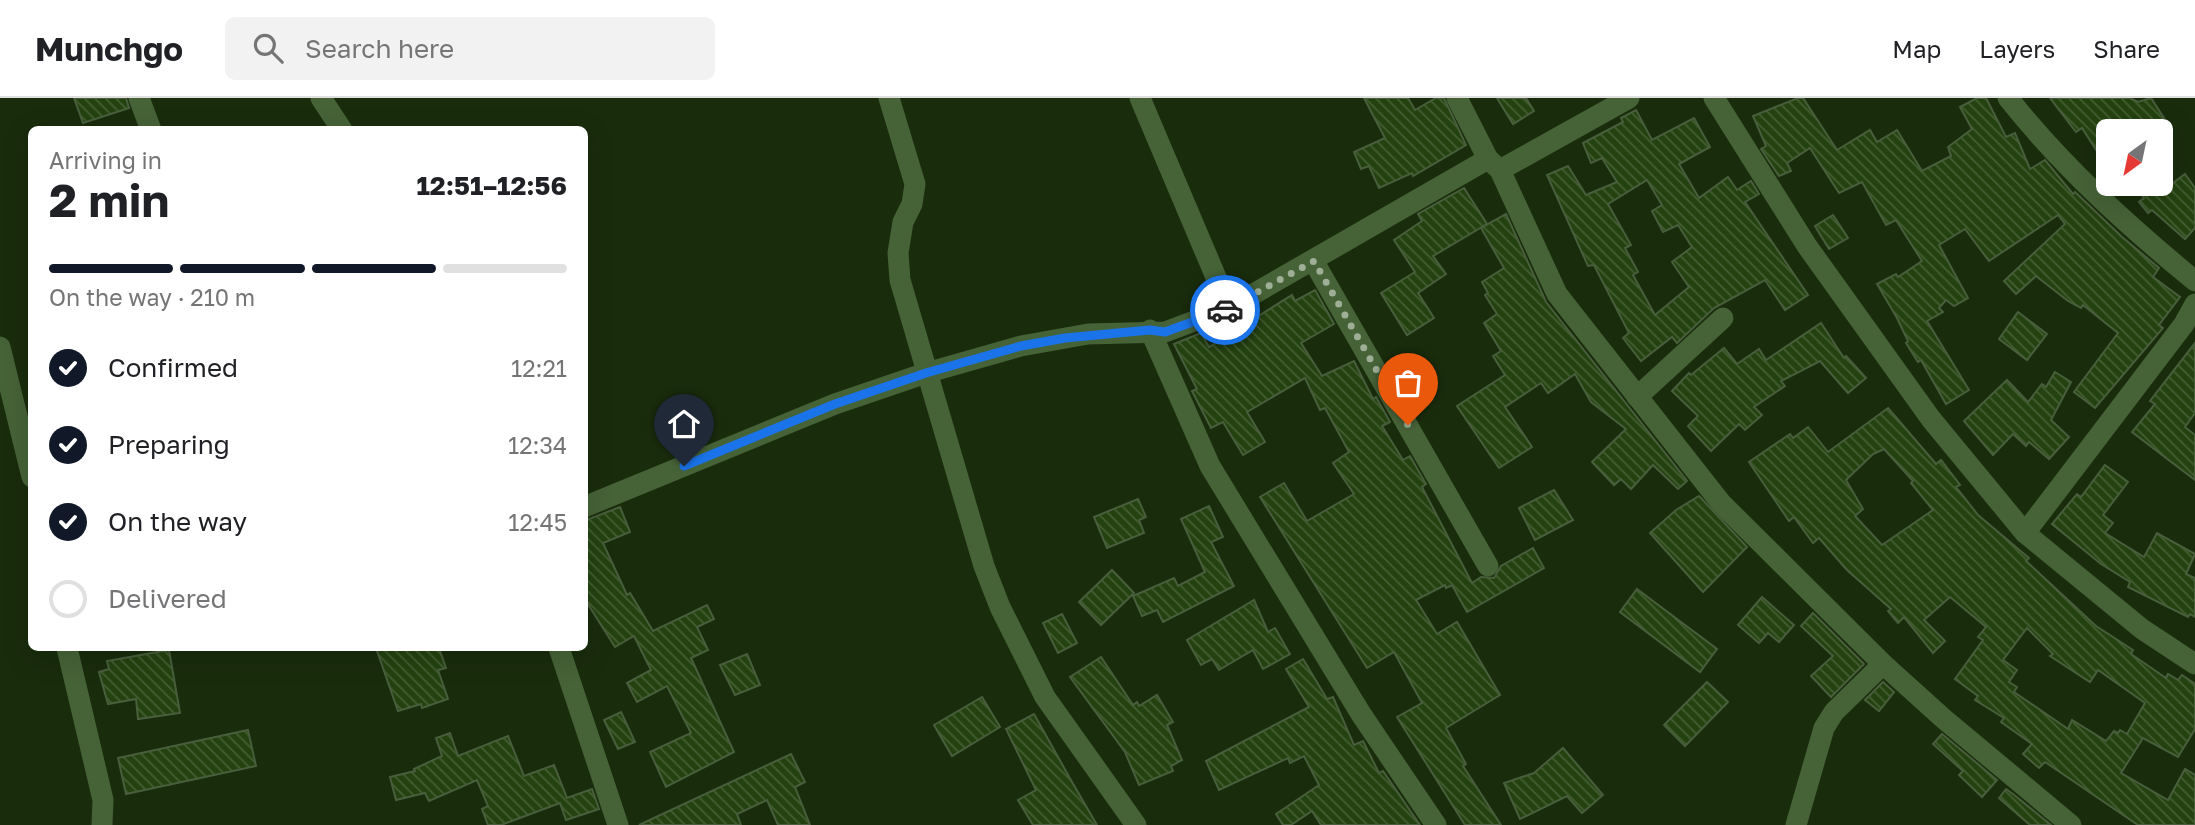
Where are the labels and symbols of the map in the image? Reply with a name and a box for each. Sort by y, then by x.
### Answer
north arrow [2096,119,2174,196]
courier [1190,275,1260,345]
pin [1378,353,1438,425]
pin [654,394,714,466]

